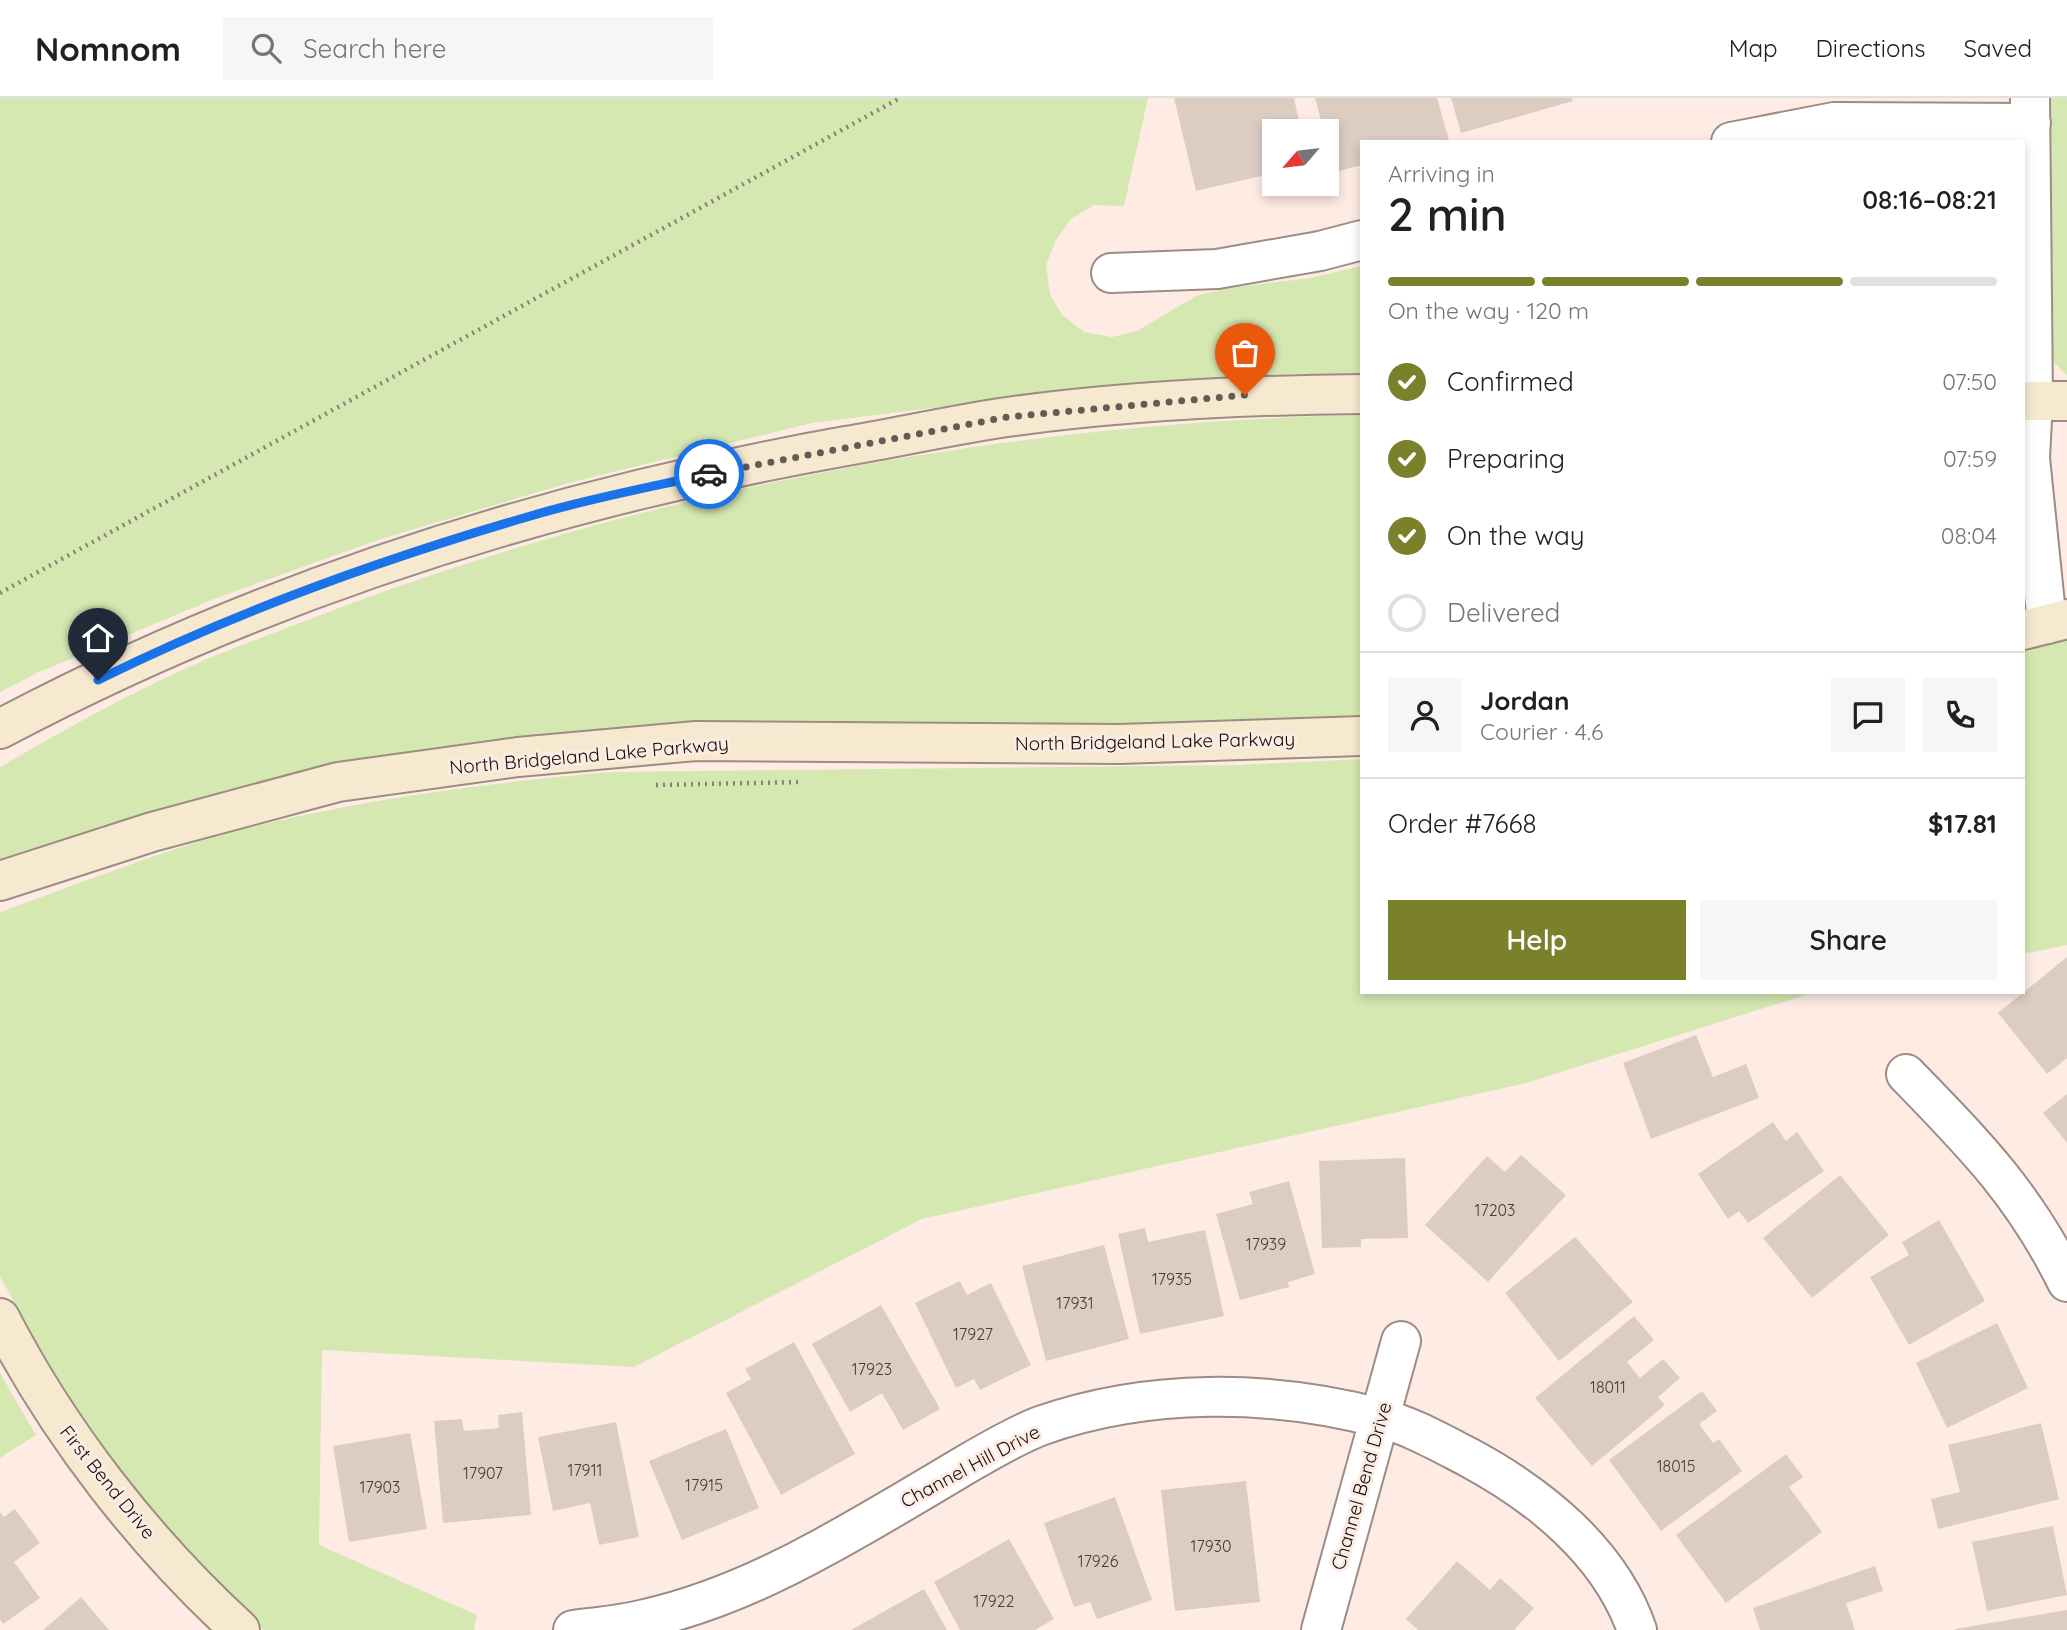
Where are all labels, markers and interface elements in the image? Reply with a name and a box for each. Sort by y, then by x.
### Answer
search box [223,17,713,80]
text: Nomnom [35,28,181,69]
icon: search [247,29,285,67]
text: Search here [303,32,447,65]
text: Map [1729,33,1778,63]
text: Directions [1816,33,1926,63]
text: Saved [1964,33,2032,63]
north arrow [1262,119,1339,196]
map controls [1262,119,1339,196]
text: Arriving in [1388,159,1495,188]
text: 08:16–08:21 [1862,183,1997,216]
text: 2 min [1388,185,1507,243]
text: On the way · 120 m [1388,296,1589,325]
pin [1215,323,1275,395]
icon: bag [1226,334,1264,372]
icon: check [1388,363,1426,401]
text: Confirmed [1447,365,1574,398]
text: 07:50 [1942,367,1997,396]
courier [674,439,744,509]
icon: check [1388,440,1426,478]
text: Preparing [1447,442,1565,475]
text: 07:59 [1943,444,1997,473]
icon: car [690,455,728,493]
icon: check [1388,517,1426,555]
text: On the way [1447,519,1585,552]
text: 08:04 [1941,521,1997,550]
text: Delivered [1447,596,1560,629]
pin [68,608,128,680]
icon: home [79,619,117,657]
button: person [1388,678,1462,752]
button: chat [1831,678,1905,752]
button: phone [1923,678,1997,752]
text: Jordan [1480,684,1569,717]
text: Courier · 4.6 [1480,717,1603,746]
street label: North Bridgeland Lake Parkway [1015,727,1295,755]
street label: North Bridgeland Lake Parkway [448,731,730,779]
text: Order #7668 [1388,807,1537,840]
text: $17.81 [1928,807,1997,840]
button: Help [1388,900,1686,980]
button: Share [1700,900,1997,980]
house number: 17203 [1475,1200,1515,1220]
house number: 17939 [1246,1234,1286,1254]
house number: 17935 [1152,1269,1192,1289]
house number: 17931 [1056,1293,1094,1313]
house number: 17927 [953,1324,993,1344]
house number: 17923 [852,1359,892,1379]
house number: 18011 [1590,1377,1626,1397]
street label: Channel Bend Drive [1326,1399,1396,1573]
street label: Channel Hill Drive [896,1419,1044,1513]
street label: First Bend Drive [55,1420,161,1544]
house number: 18015 [1657,1456,1695,1476]
house number: 17911 [567,1460,603,1480]
house number: 17907 [463,1463,503,1483]
house number: 17915 [685,1475,723,1495]
house number: 17903 [360,1477,400,1497]
house number: 17930 [1191,1536,1231,1556]
house number: 17926 [1078,1551,1119,1571]
house number: 17922 [974,1591,1015,1611]

